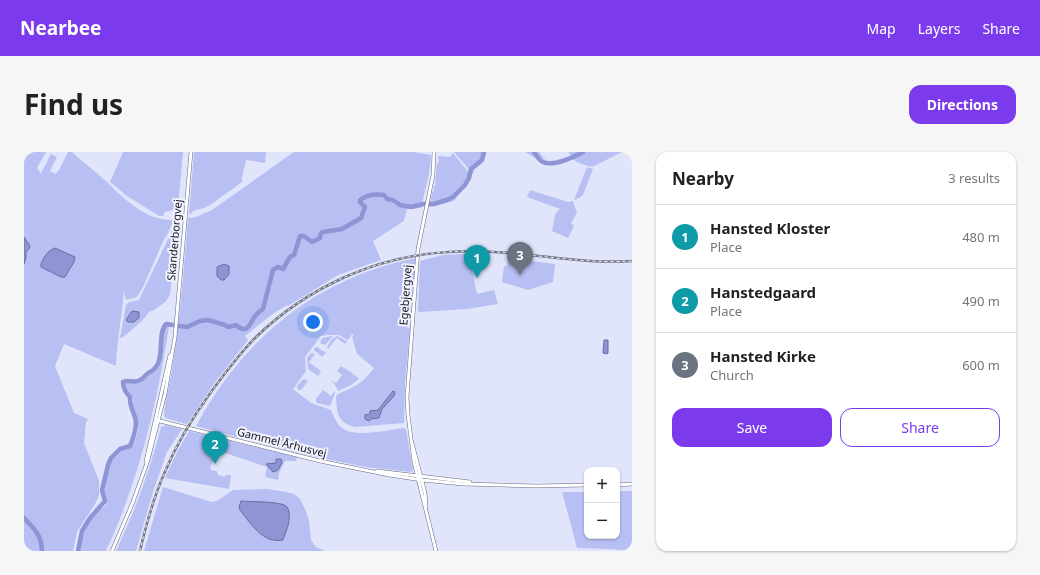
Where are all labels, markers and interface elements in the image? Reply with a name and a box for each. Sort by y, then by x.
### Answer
text: Nearbee [20,15,101,41]
text: Map [867,19,896,38]
text: Layers [918,19,960,38]
text: Share [982,19,1020,38]
text: Find us [24,85,123,123]
button: Directions [909,85,1016,124]
text: Nearby [672,167,734,190]
text: 3 results [948,169,1000,187]
street label: Skanderborgvej [163,199,185,281]
text: Hansted Kloster [710,218,830,238]
text: 1 [681,228,689,246]
text: 480 m [962,228,1000,246]
text: Place [710,238,742,256]
pin: 3 [507,242,533,275]
pin: 1 [464,245,490,278]
street label: Egebjergvej [395,264,415,326]
text: Hanstedgaard [710,282,816,302]
text: 2 [681,292,689,310]
text: 490 m [962,292,1000,310]
text: Place [710,302,742,320]
your location [303,312,323,332]
text: Hansted Kirke [710,346,816,366]
text: 3 [681,356,689,374]
text: 600 m [962,356,1000,374]
text: Church [710,366,754,384]
button: Save [672,408,832,447]
button: Share [840,408,1000,447]
street label: Gammel Århusvej [236,424,328,460]
pin: 2 [202,431,228,464]
map controls [584,467,620,539]
button: + [584,467,620,503]
button: − [584,503,620,539]

